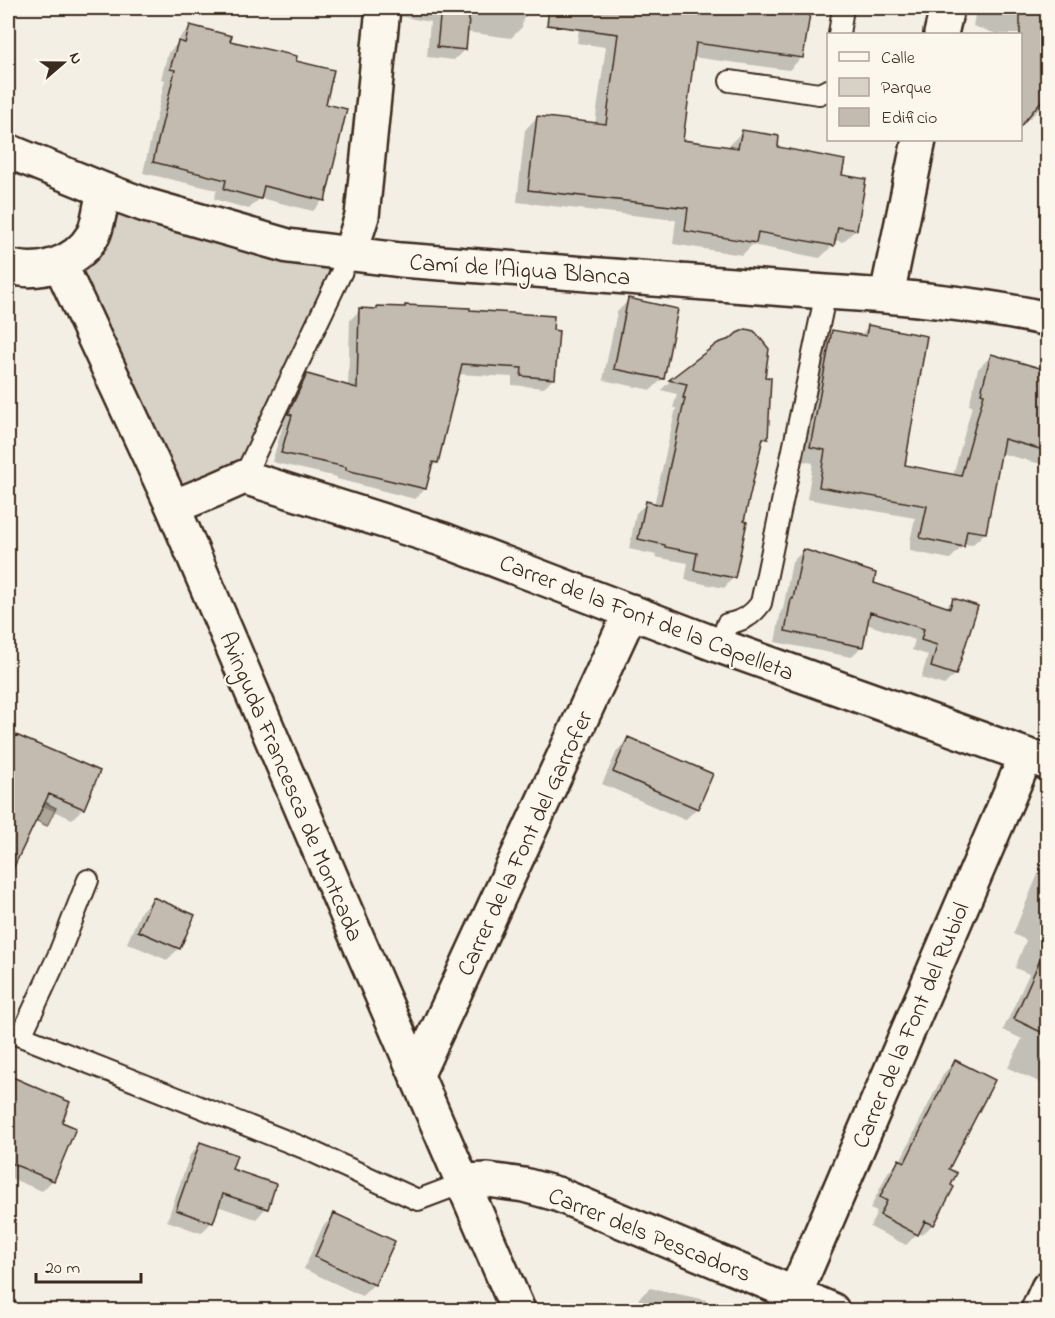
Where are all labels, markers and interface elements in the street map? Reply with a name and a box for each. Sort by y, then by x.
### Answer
north arrow [33,33,93,93]
legend [827,33,1022,141]
text: Calle [881,46,916,72]
text: N [62,49,88,68]
text: Parque [881,76,932,102]
text: Edificio [881,106,937,132]
street label: Camí de l’Aigua Blanca [408,246,632,297]
street label: Carrer de la Font de la Capelleta [494,547,799,692]
street label: Avinguda Francesca de Montcada [208,627,371,947]
street label: Carrer de la Font del Garrofer [449,705,603,982]
street label: Carrer de la Font del Rubiol [845,898,980,1154]
street label: Carrer dels Pescadors [542,1180,756,1293]
scale bar [36,1246,141,1284]
text: 20 m [45,1256,80,1282]

